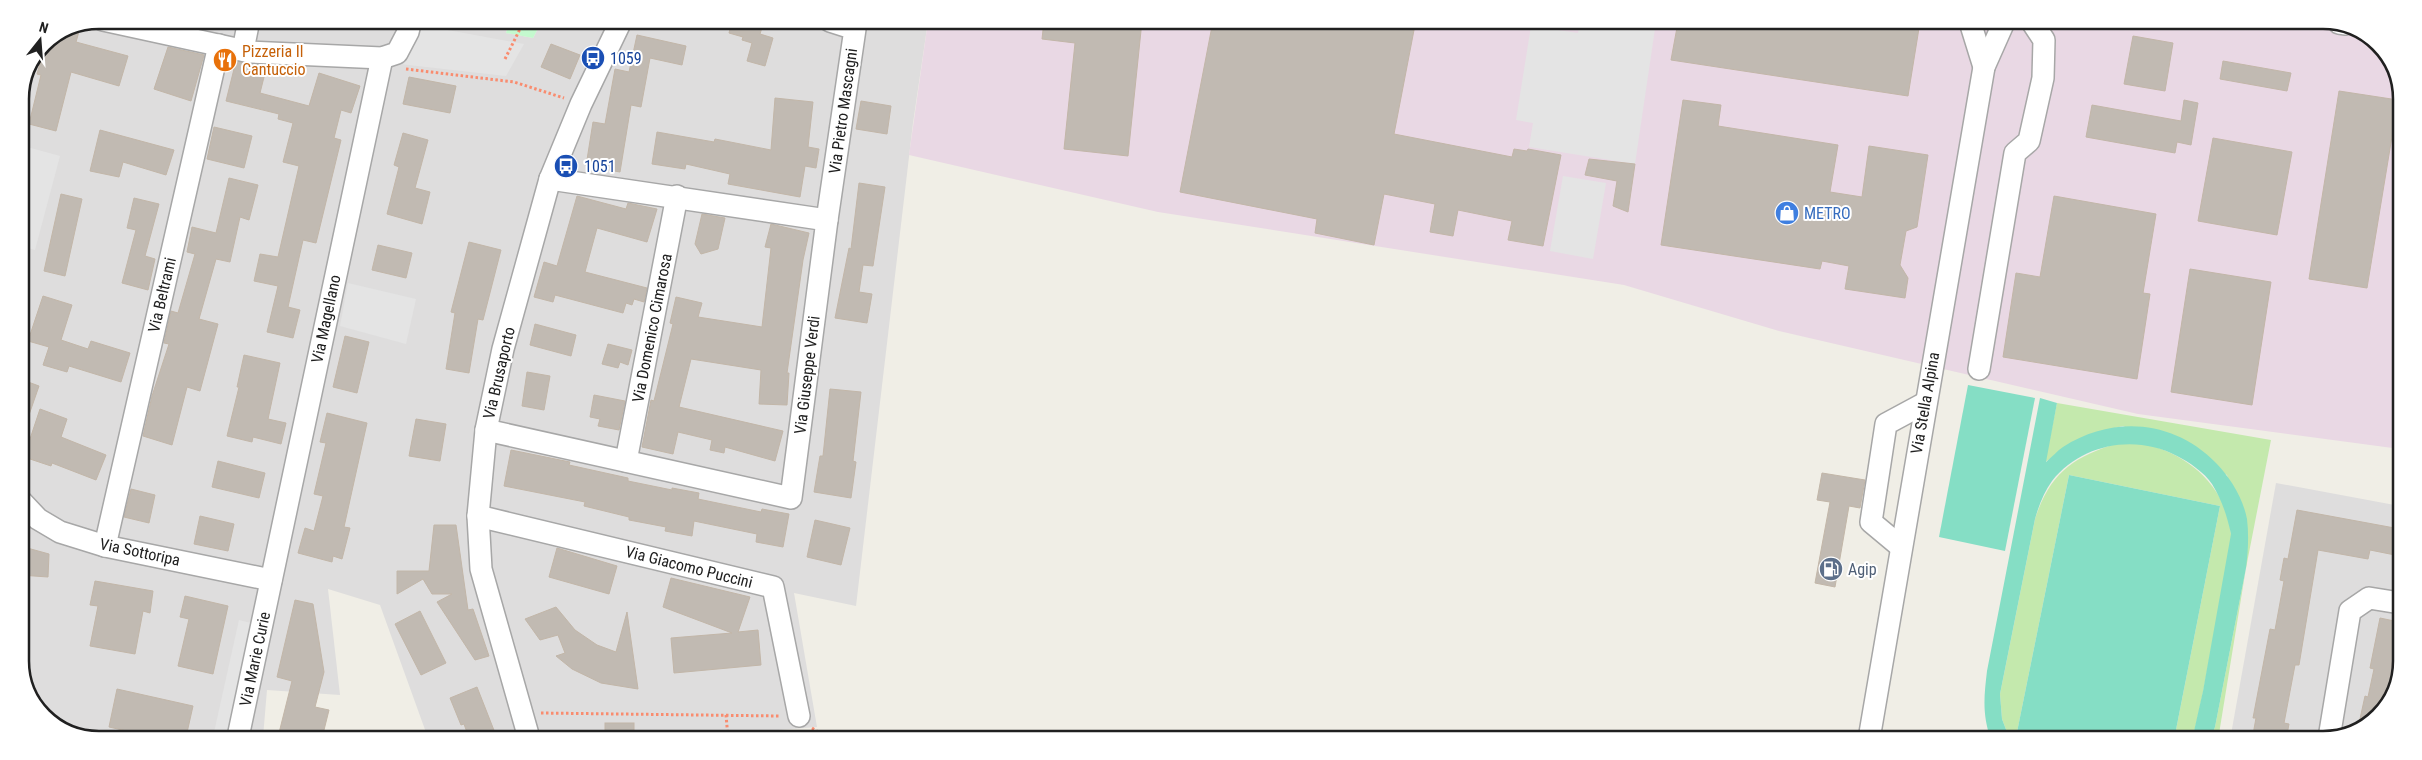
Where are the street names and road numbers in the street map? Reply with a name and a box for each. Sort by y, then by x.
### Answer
street label: Via Pietro Mascagni [825,47,861,175]
street label: Via Domenico Cimarosa [628,252,676,404]
street label: Via Beltrami [144,256,180,334]
street label: Via Magellano [307,273,345,365]
street label: Via Giuseppe Verdi [790,315,824,435]
street label: Via Brusaporto [479,325,519,421]
street label: Via Stella Alpina [1907,351,1943,455]
street label: Via Sottoripa [98,534,182,570]
street label: Via Giacomo Puccini [623,542,755,592]
street label: Via Marie Curie [236,610,274,708]

